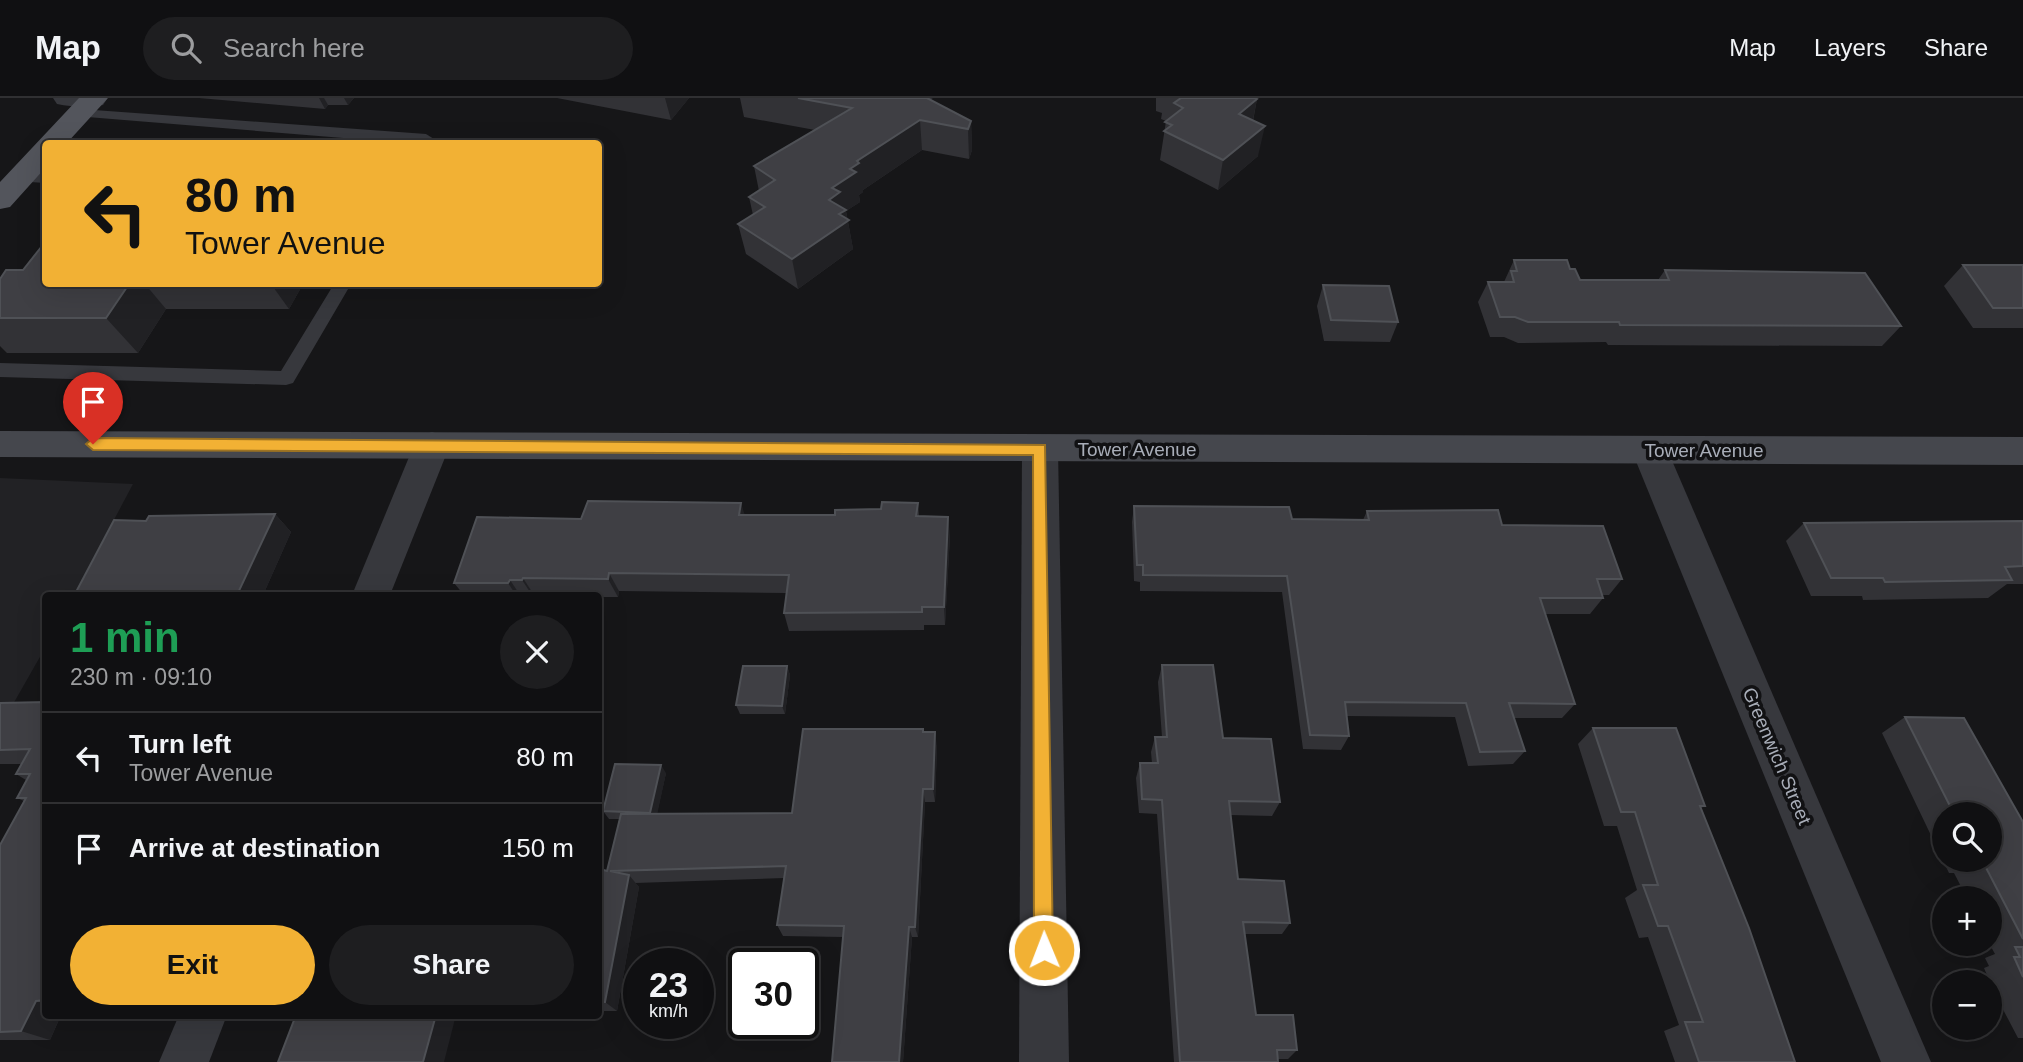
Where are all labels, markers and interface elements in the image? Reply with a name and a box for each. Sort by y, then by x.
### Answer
search box [143,17,633,80]
text: Map [35,29,101,66]
icon: search [167,29,205,67]
text: Search here [223,33,365,63]
text: Map [1729,34,1776,61]
text: Layers [1814,34,1886,61]
text: Share [1924,34,1988,61]
icon: left [70,168,161,259]
text: 80 m [185,168,297,222]
text: Tower Avenue [185,225,385,261]
pin [63,372,123,444]
icon: arrive [74,383,112,421]
street label: Tower Avenue [1077,439,1197,460]
street label: Tower Avenue [1644,440,1764,461]
text: 1 min [70,614,180,661]
button: close [500,615,574,689]
text: 230 m · 09:10 [70,664,212,690]
street label: Greenwich Street [1739,684,1816,828]
text: Turn left [129,729,231,759]
icon: left [70,739,108,777]
text: 80 m [516,742,574,772]
text: Tower Avenue [129,760,273,786]
map controls [1932,802,2002,1040]
button: search [1932,802,2002,872]
icon: arrive [70,830,108,868]
text: Arrive at destination [129,833,380,863]
text: 150 m [502,833,574,863]
button: + [1932,886,2002,956]
position arrow [1007,913,1081,987]
button: Exit [70,925,315,1005]
button: Share [329,925,574,1005]
speed limit sign: 30 [728,948,819,1039]
text: 23 [649,965,688,1004]
button: − [1932,970,2002,1040]
text: km/h [649,1001,688,1021]

